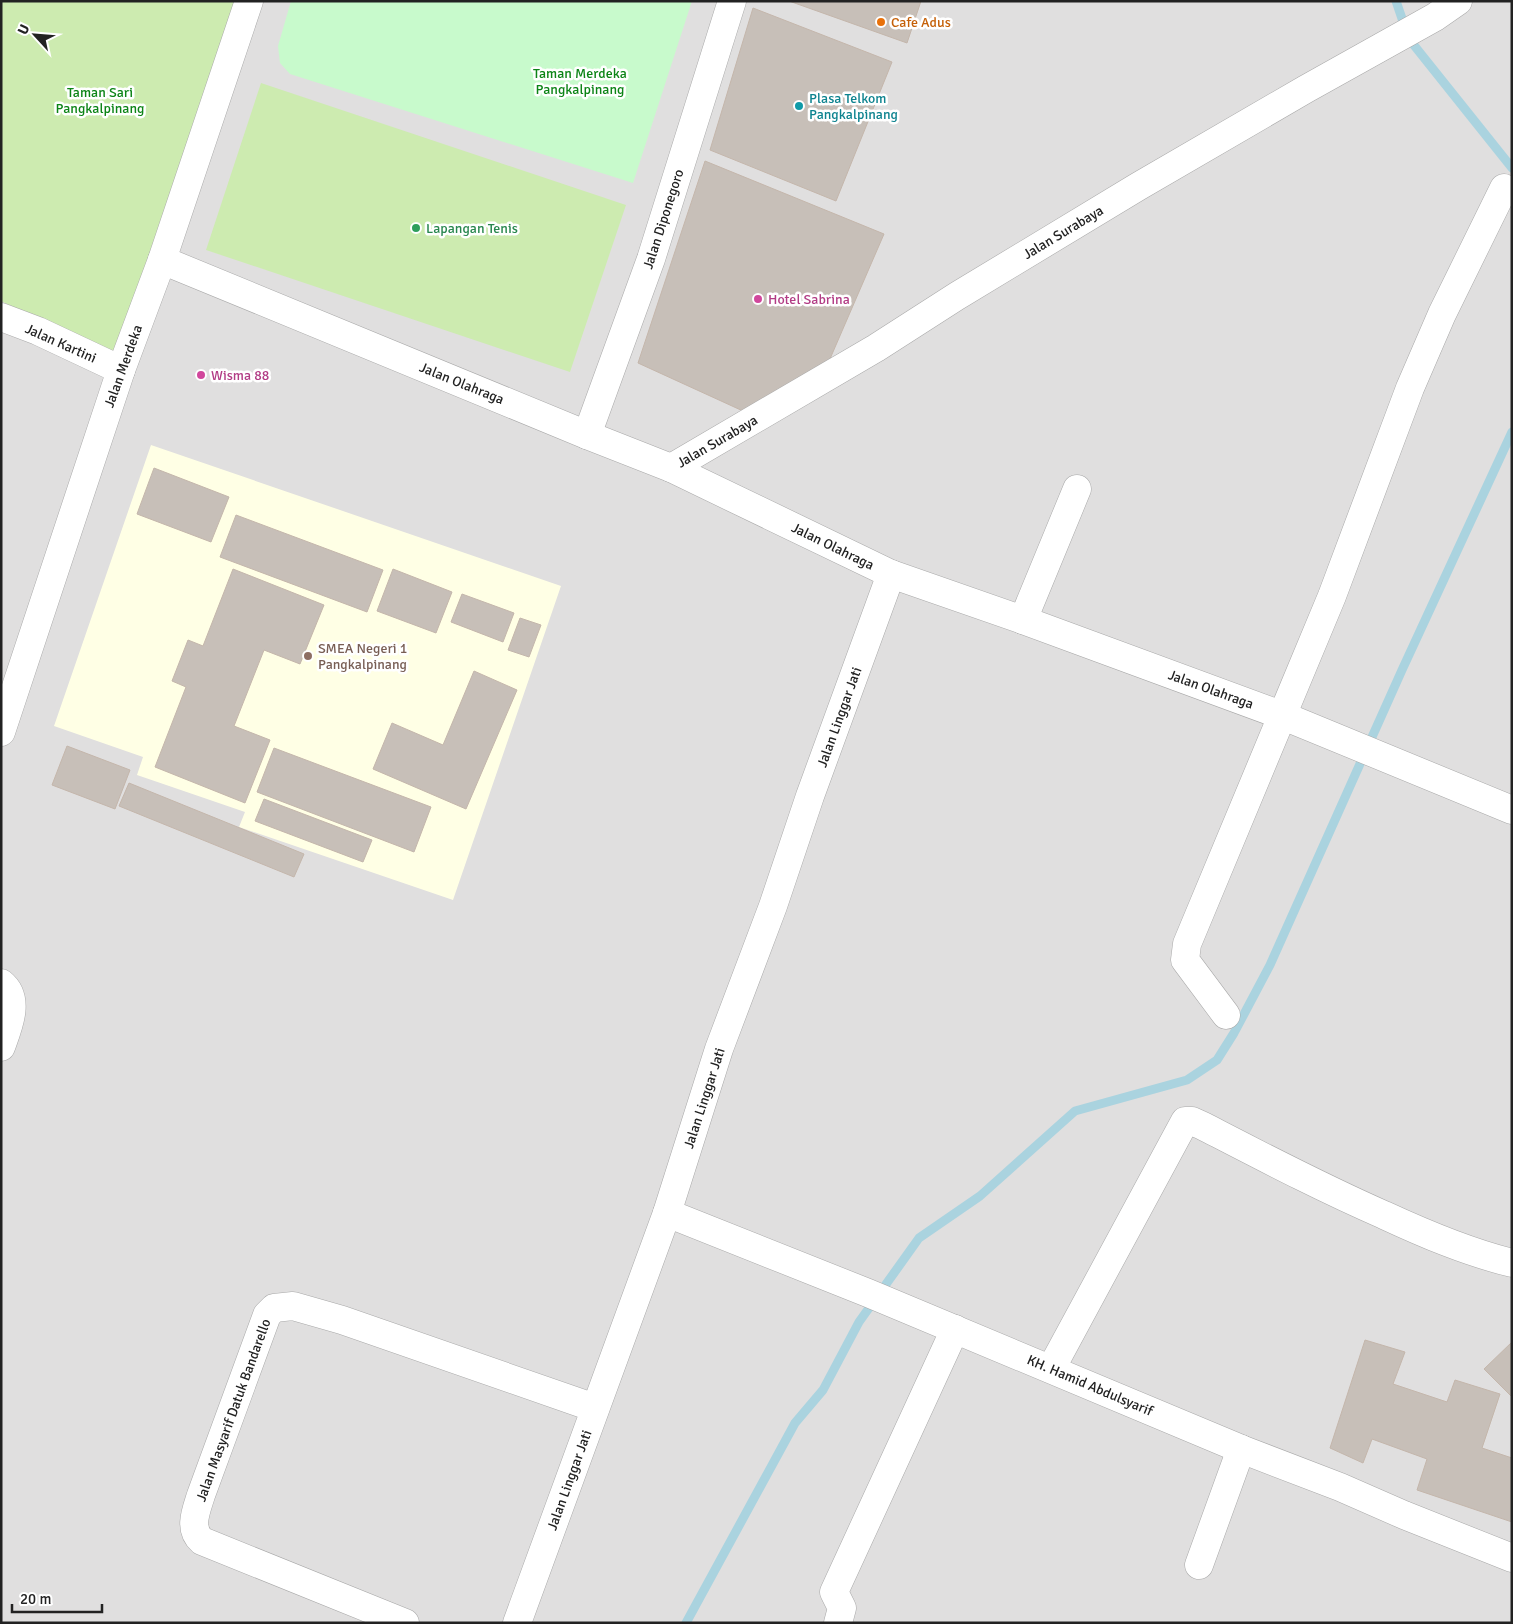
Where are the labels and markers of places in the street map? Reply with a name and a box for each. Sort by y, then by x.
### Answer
place label: Cafe Adus [891,14,951,31]
marker: Cafe Adus [875,16,887,28]
place label: Plasa Telkom Pangkalpinang [809,90,898,123]
marker: Plasa Telkom Pangkalpinang [793,100,805,112]
place label: Lapangan Tenis [426,220,518,237]
marker: Lapangan Tenis [410,222,422,234]
place label: Hotel Sabrina [768,291,850,308]
marker: Hotel Sabrina [752,293,764,305]
place label: Wisma 88 [211,367,269,384]
marker: Wisma 88 [195,369,207,381]
place label: SMEA Negeri 1 Pangkalpinang [318,640,407,673]
marker: SMEA Negeri 1 Pangkalpinang [302,650,314,662]

